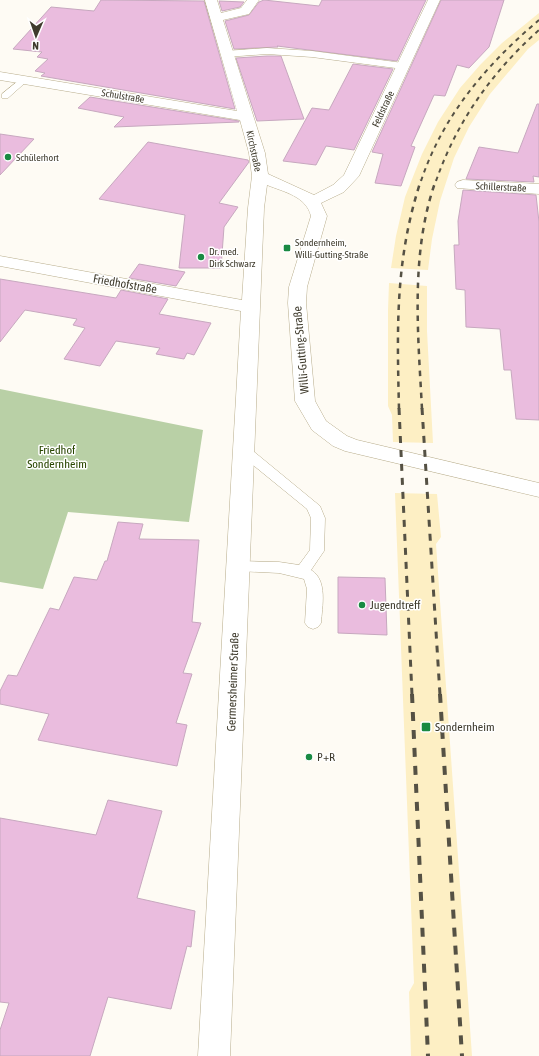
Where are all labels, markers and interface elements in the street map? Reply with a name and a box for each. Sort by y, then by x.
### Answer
north arrow [16,16,56,56]
text: N [32,40,39,52]
street label: Schulstraße [101,87,146,105]
street label: Feldstraße [370,89,396,129]
street label: Kirchstraße [244,129,264,173]
marker: Schülerhort [3,152,13,162]
place label: Schülerhort [16,152,59,163]
street label: Schillerstraße [475,180,527,194]
place label: Sondernheim, Willi-Gutting-Straße [295,237,369,260]
marker: Sondernheim, Willi-Gutting-Straße [282,243,292,253]
place label: Dr. med. Dirk Schwarz [209,246,256,269]
marker: Dr. med. Dirk Schwarz [196,252,206,262]
street label: Friedhofstraße [92,272,158,296]
street label: Willi-Gutting-Straße [290,306,312,394]
park label: Friedhof Sondernheim [27,443,87,471]
place label: Jugendtreff [370,598,421,612]
marker: Jugendtreff [357,600,367,610]
street label: Germersheimer Straße [224,632,242,732]
place label: Sondernheim [435,720,495,734]
marker: Sondernheim [420,721,432,733]
place label: P+R [317,750,335,764]
marker: P+R [304,752,314,762]

